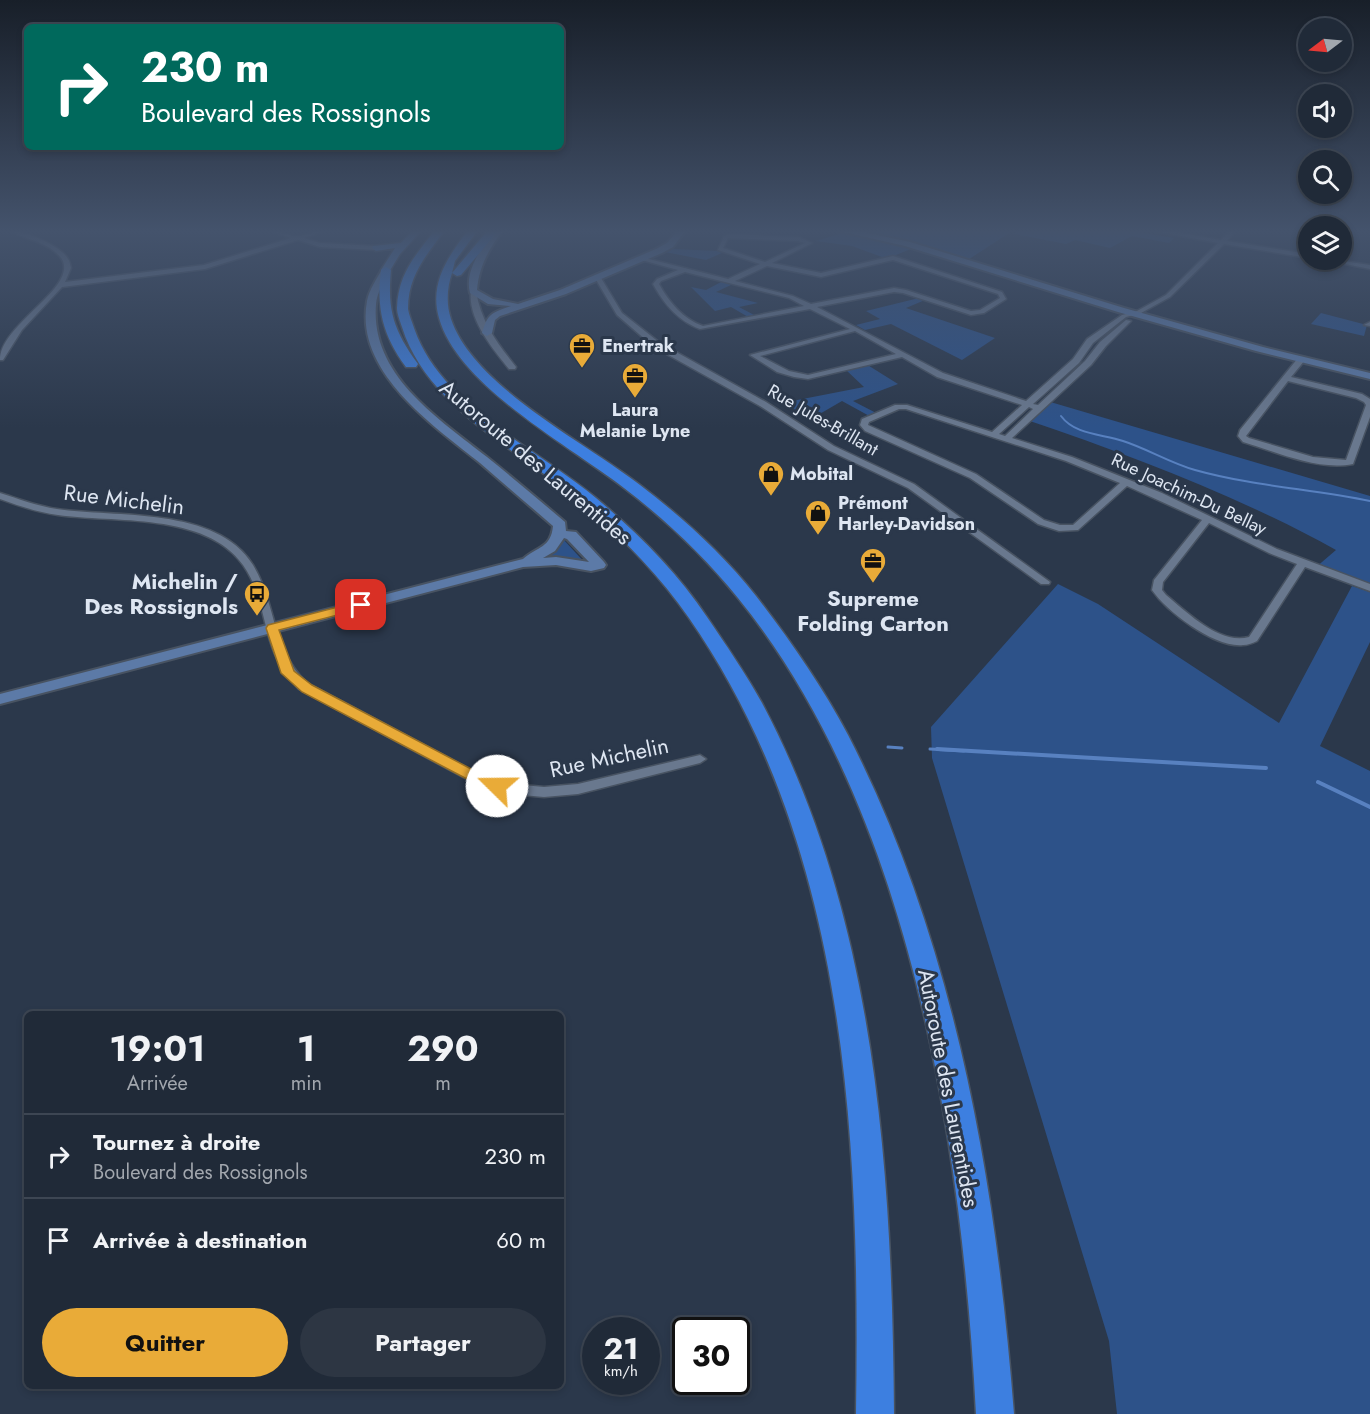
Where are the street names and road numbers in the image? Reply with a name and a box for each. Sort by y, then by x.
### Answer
street label: Autoroute des Laurentides [433,372,639,552]
street label: Rue Jules-Brillant [763,378,884,463]
street label: Rue Joachim-Du Bellay [1107,447,1271,541]
street label: Rue Michelin [62,476,186,522]
street label: Rue Michelin [546,729,672,785]
street label: Autoroute des Laurentides [910,966,988,1210]

